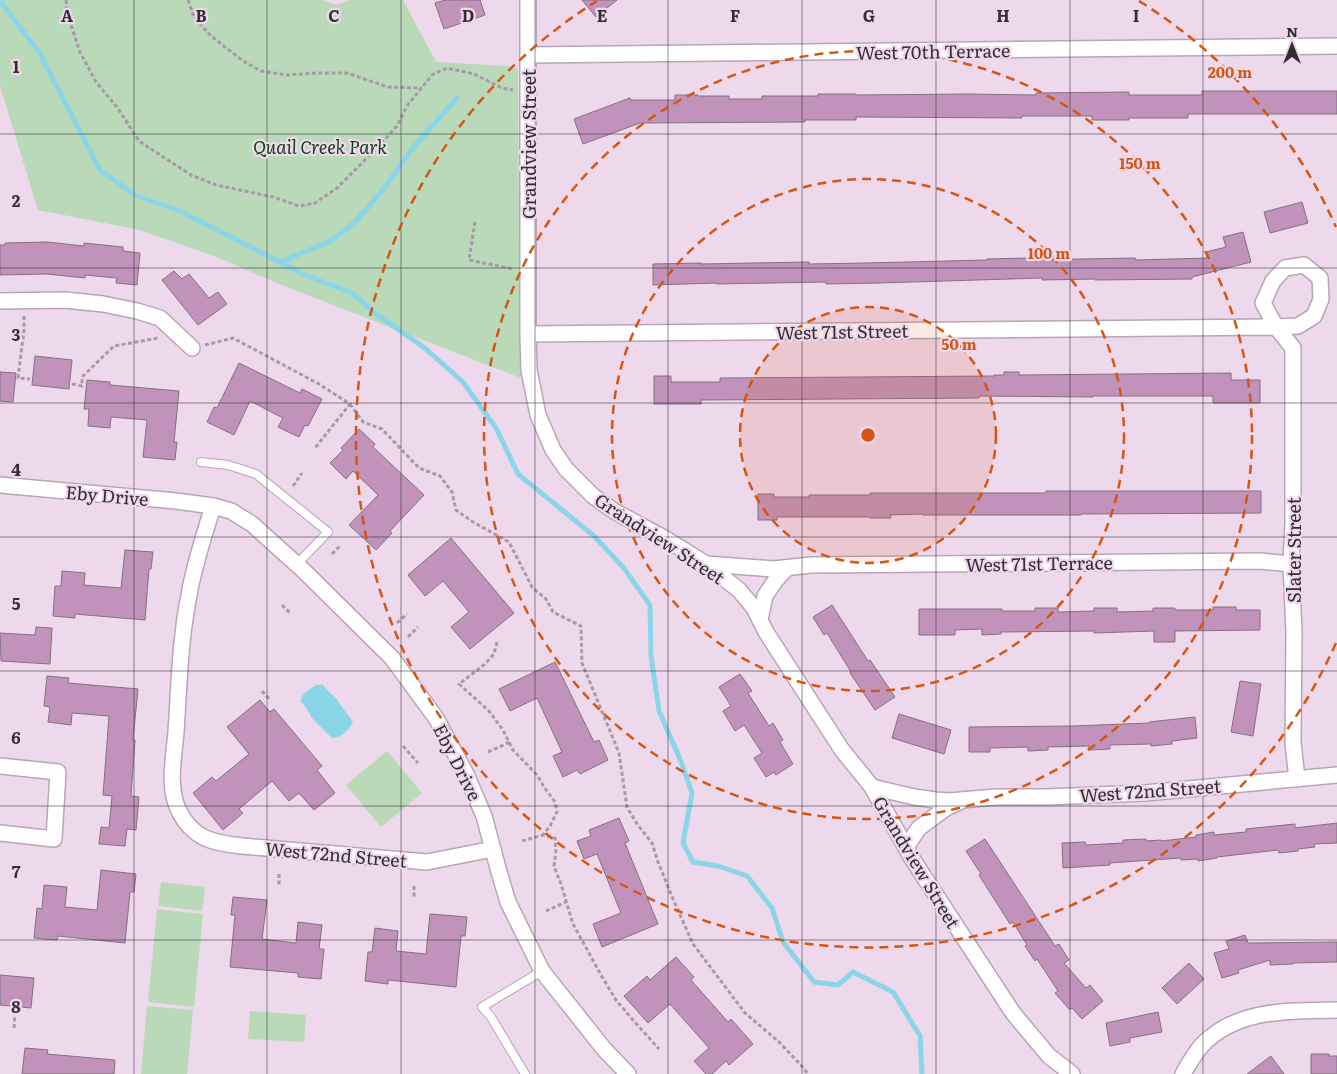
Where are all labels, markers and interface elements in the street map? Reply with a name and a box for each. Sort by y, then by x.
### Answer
text: A [61,3,73,27]
text: B [195,3,207,27]
text: C [328,3,340,27]
text: D [462,3,474,27]
text: E [597,3,608,27]
text: F [730,3,740,27]
text: G [863,3,875,27]
text: H [996,3,1010,27]
text: I [1133,3,1139,27]
north arrow [1267,20,1317,70]
text: N [1286,21,1298,41]
street label: West 70th Terrace [856,36,1010,66]
text: 1 [13,54,20,78]
text: 200 m [1208,60,1252,83]
street label: Grandview Street [515,68,542,219]
park label: Quail Creek Park [253,133,387,160]
text: 150 m [1119,151,1161,174]
text: 2 [12,188,21,212]
text: 100 m [1028,241,1070,264]
street label: West 71st Street [775,316,909,346]
text: 3 [12,322,21,346]
text: 50 m [941,332,977,355]
centre of rings [859,426,877,444]
text: 4 [11,457,21,481]
street label: Eby Drive [64,478,150,512]
street label: Grandview Street [590,486,731,591]
street label: Slater Street [1280,496,1307,603]
street label: West 71st Terrace [965,548,1113,578]
text: 5 [12,591,21,615]
street label: Eby Drive [427,719,489,805]
text: 6 [11,725,21,749]
street label: West 72nd Street [1078,772,1223,808]
street label: Grandview Street [867,791,968,934]
street label: West 72nd Street [264,834,409,874]
text: 7 [12,859,21,883]
text: 8 [11,994,21,1018]

